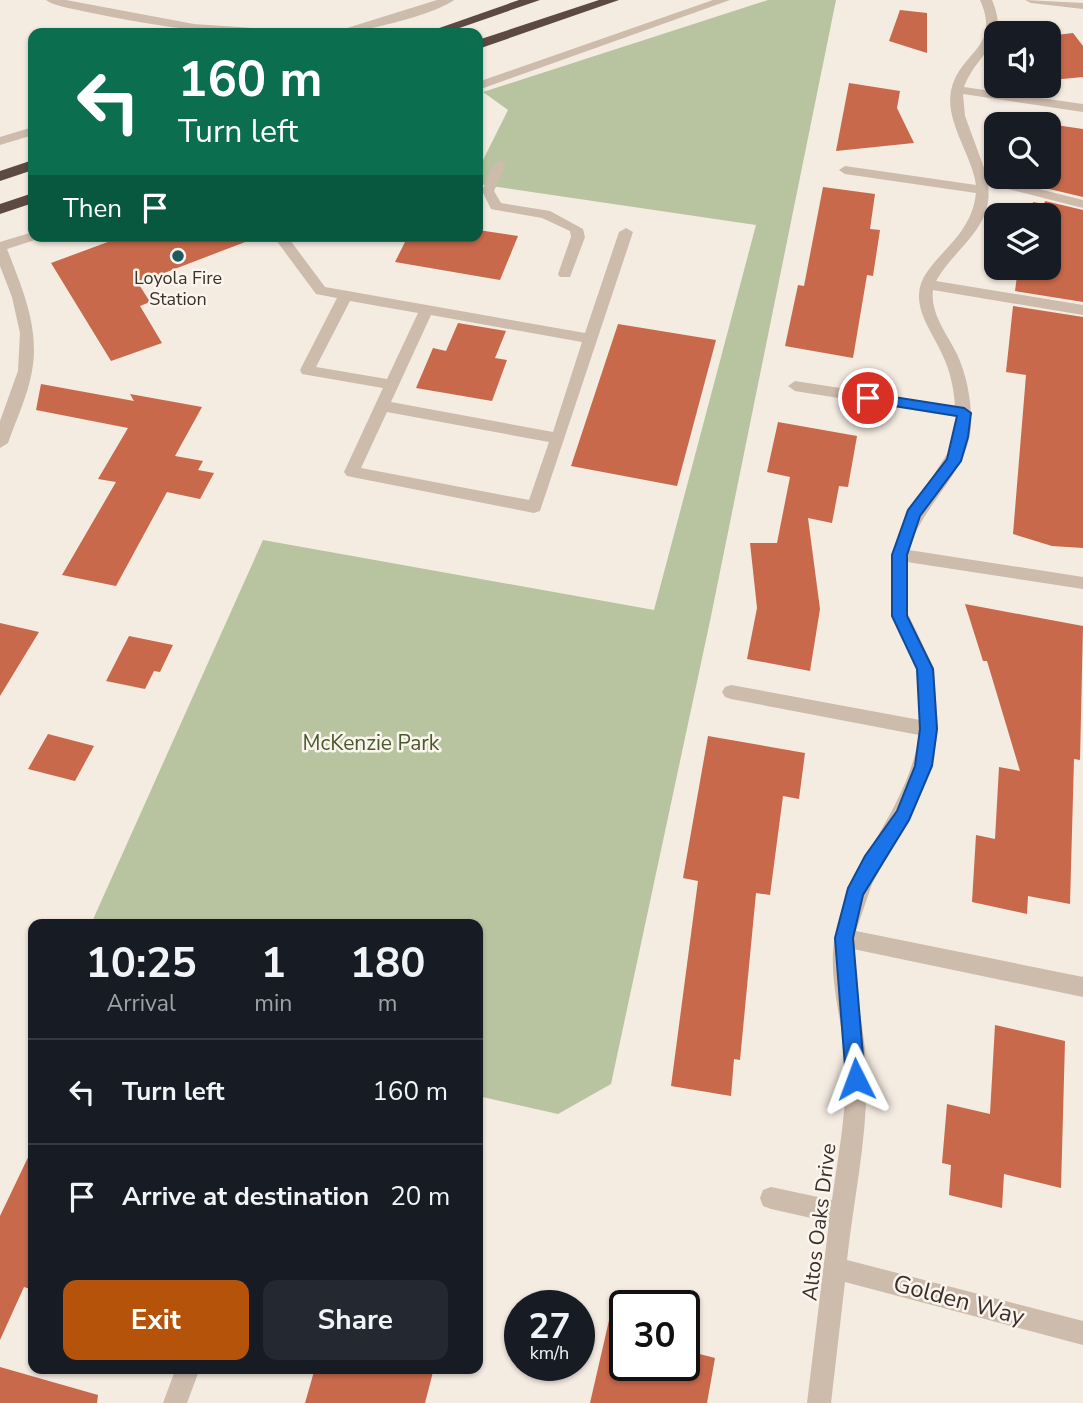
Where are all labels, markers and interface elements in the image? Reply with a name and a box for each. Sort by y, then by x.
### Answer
map controls [984,21,1061,280]
button: sound [984,21,1061,98]
text: 160 m [178,46,322,113]
icon: left [63,56,154,147]
text: Turn left [178,110,298,153]
button: search [984,112,1061,189]
icon: arrive [136,189,174,227]
text: Then [63,191,122,226]
button: layers [984,203,1061,280]
marker: Loyola Fire Station [170,248,186,264]
place label: Loyola Fire Station [134,266,222,311]
pin [838,368,898,428]
icon: arrive [849,379,887,417]
park label: McKenzie Park [303,729,440,757]
text: 10:25 [86,935,197,992]
text: 1 [261,935,286,992]
text: 180 [350,935,425,992]
text: Arrival [107,988,176,1019]
text: min [254,988,292,1019]
text: m [378,988,398,1019]
position arrow [819,1042,893,1116]
icon: left [63,1073,101,1111]
text: Turn left [122,1074,225,1109]
text: 160 m [372,1074,448,1109]
street label: Altos Oaks Drive [795,1142,843,1302]
icon: arrive [63,1178,101,1216]
text: Arrive at destination [122,1179,369,1214]
text: 20 m [390,1179,450,1214]
street label: Golden Way [890,1267,1029,1333]
button: Exit [63,1280,249,1360]
button: Share [263,1280,448,1360]
speed limit sign: 30 [609,1290,700,1381]
text: 27 [528,1303,571,1350]
text: km/h [530,1341,569,1365]

